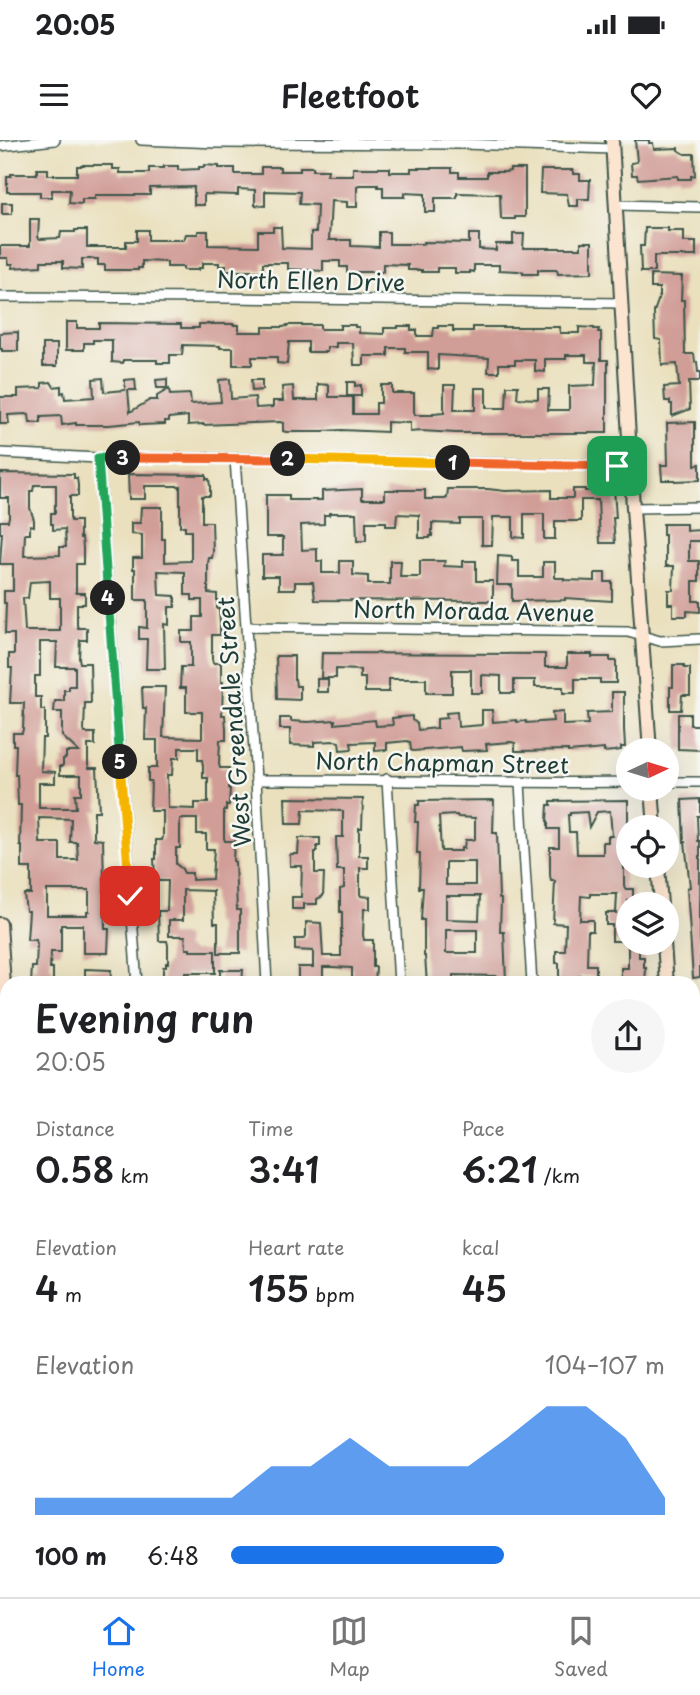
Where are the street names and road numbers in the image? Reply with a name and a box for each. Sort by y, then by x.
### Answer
street label: North Ellen Drive [217,261,405,299]
street label: North Morada Avenue [353,590,595,630]
street label: West Greendale Street [207,596,259,848]
street label: North Chapman Street [315,742,569,782]

